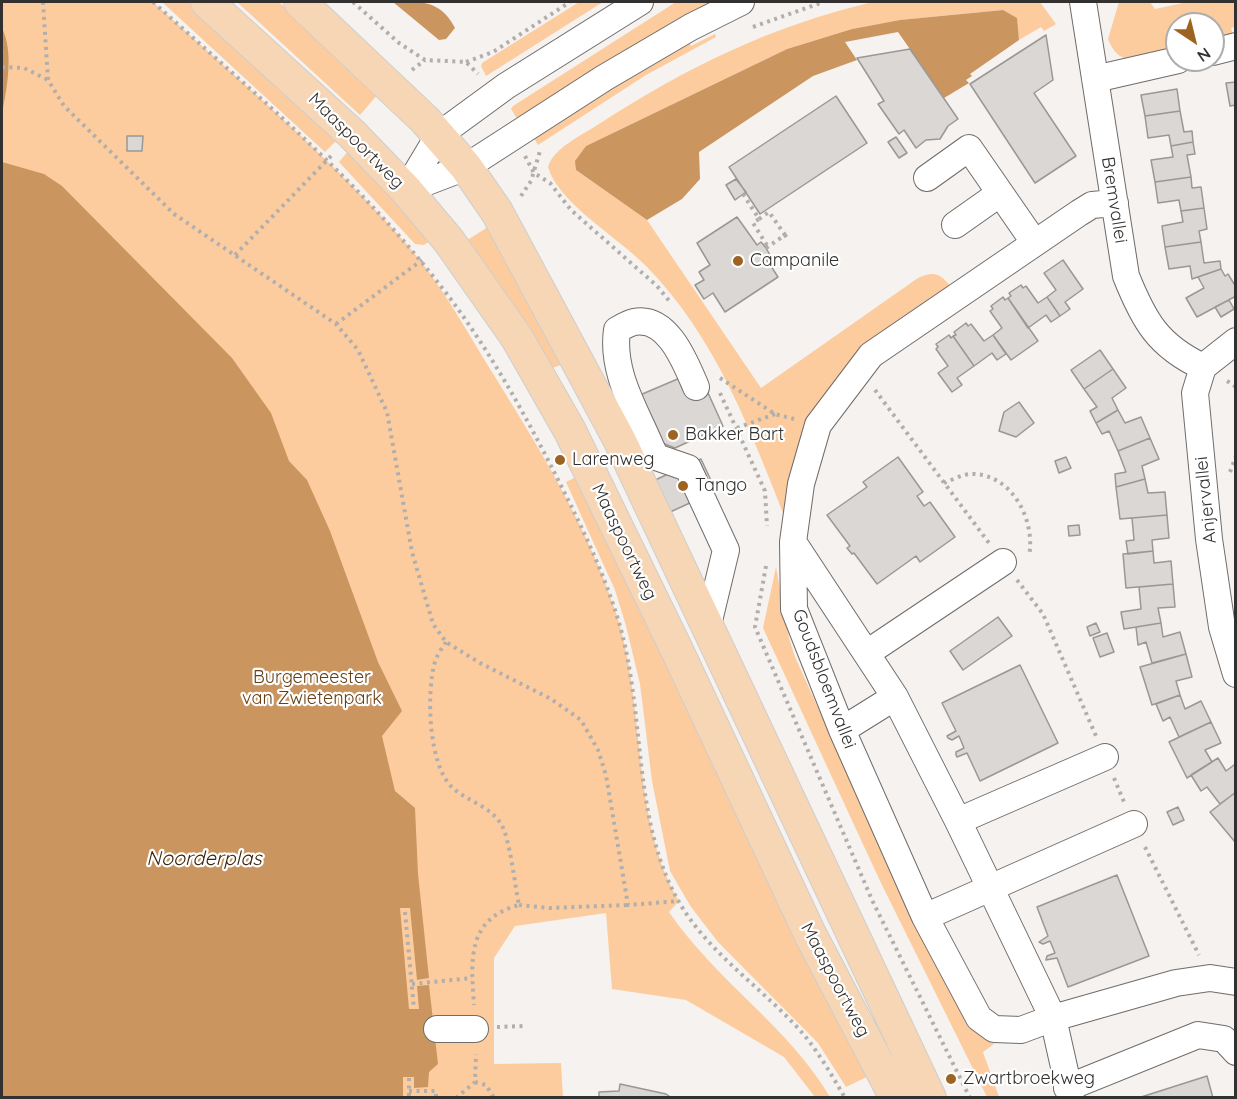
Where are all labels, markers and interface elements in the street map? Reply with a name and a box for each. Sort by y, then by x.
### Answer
north arrow [1165,12,1225,72]
text: N [1194,44,1215,67]
street label: Maaspoortweg [304,89,408,193]
street label: Bremvallei [1097,155,1131,245]
place label: Campanile [750,250,839,272]
marker: Campanile [731,254,745,268]
place label: Bakker Bart [685,424,784,446]
marker: Bakker Bart [666,428,680,442]
place label: Larenweg [572,449,654,471]
marker: Larenweg [553,453,567,467]
street label: Anjervallei [1191,455,1221,545]
place label: Tango [695,475,747,497]
marker: Tango [676,479,690,493]
street label: Maaspoortweg [587,480,661,604]
street label: Goudsbloemvallei [787,606,861,752]
park label: Burgemeester van Zwietenpark [242,667,382,710]
water label: Noorderplas [146,847,262,871]
street label: Maaspoortweg [796,919,874,1041]
place label: Zwartbroekweg [963,1068,1095,1090]
marker: Zwartbroekweg [944,1072,958,1086]

